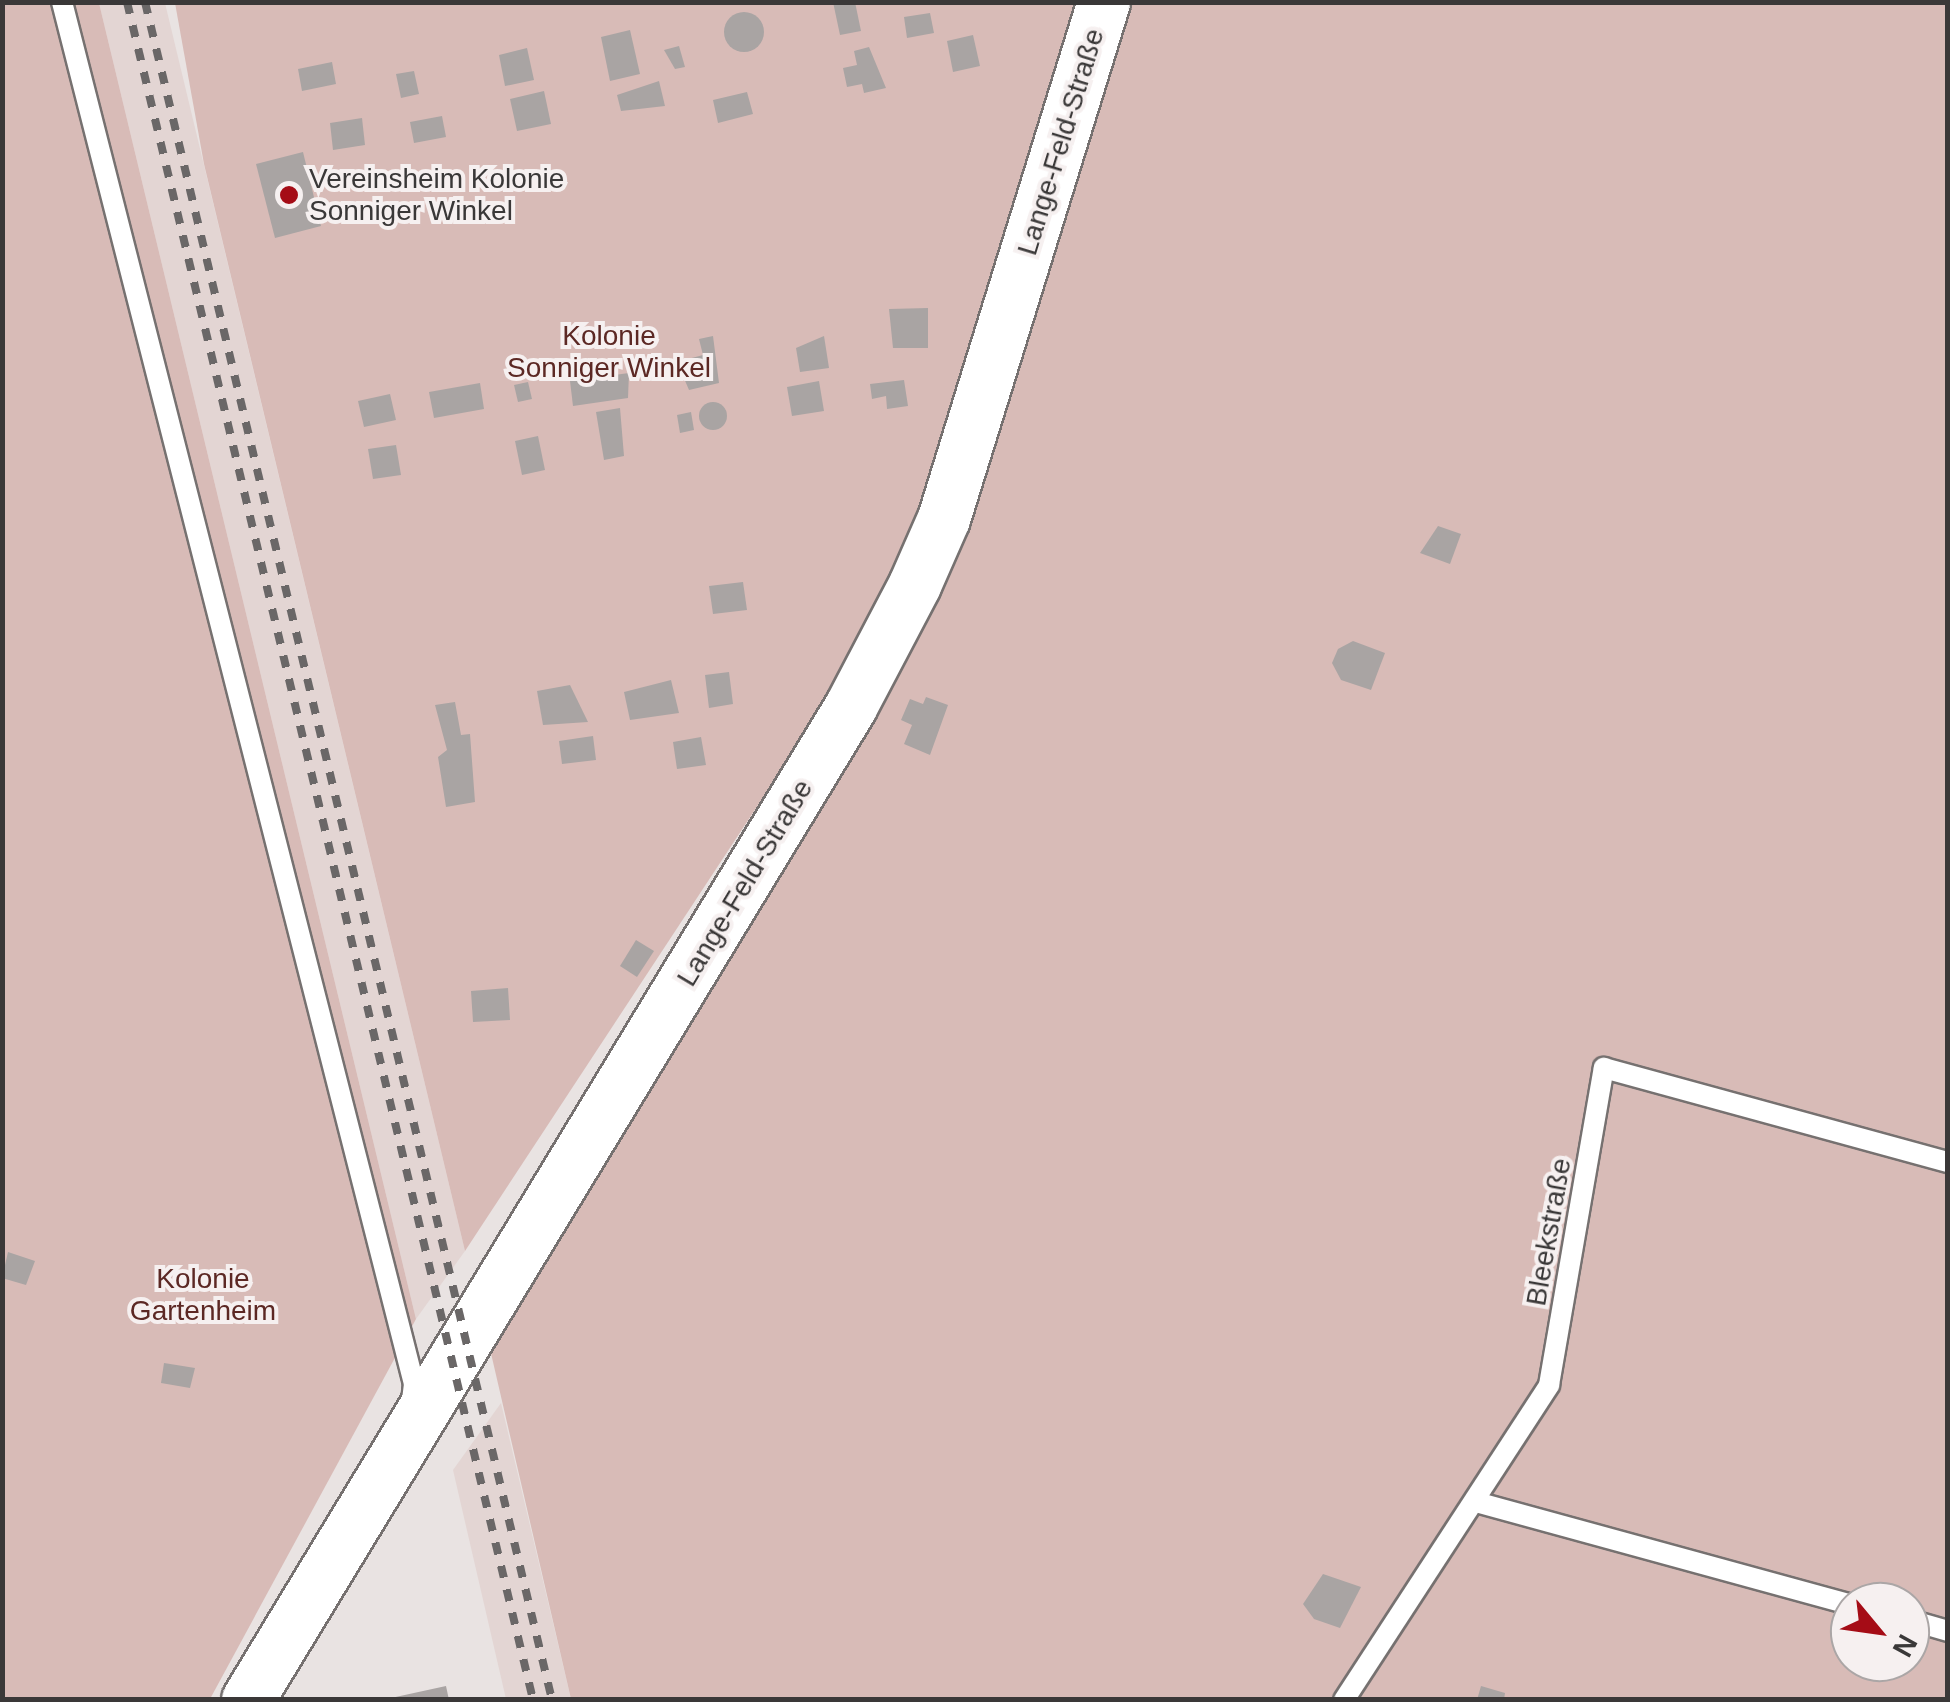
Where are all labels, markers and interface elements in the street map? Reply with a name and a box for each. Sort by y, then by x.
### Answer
street label: Lange-Feld-Straße [1011,25,1111,259]
place label: Vereinsheim Kolonie Sonniger Winkel [309,162,564,228]
marker: Vereinsheim Kolonie Sonniger Winkel [278,184,300,206]
park label: Kolonie Sonniger Winkel [507,319,711,385]
street label: Lange-Feld-Straße [670,774,820,992]
street label: Bleekstraße [1519,1156,1579,1308]
park label: Kolonie Gartenheim [130,1262,276,1328]
north arrow [1830,1582,1930,1682]
text: N [1886,1629,1923,1662]

